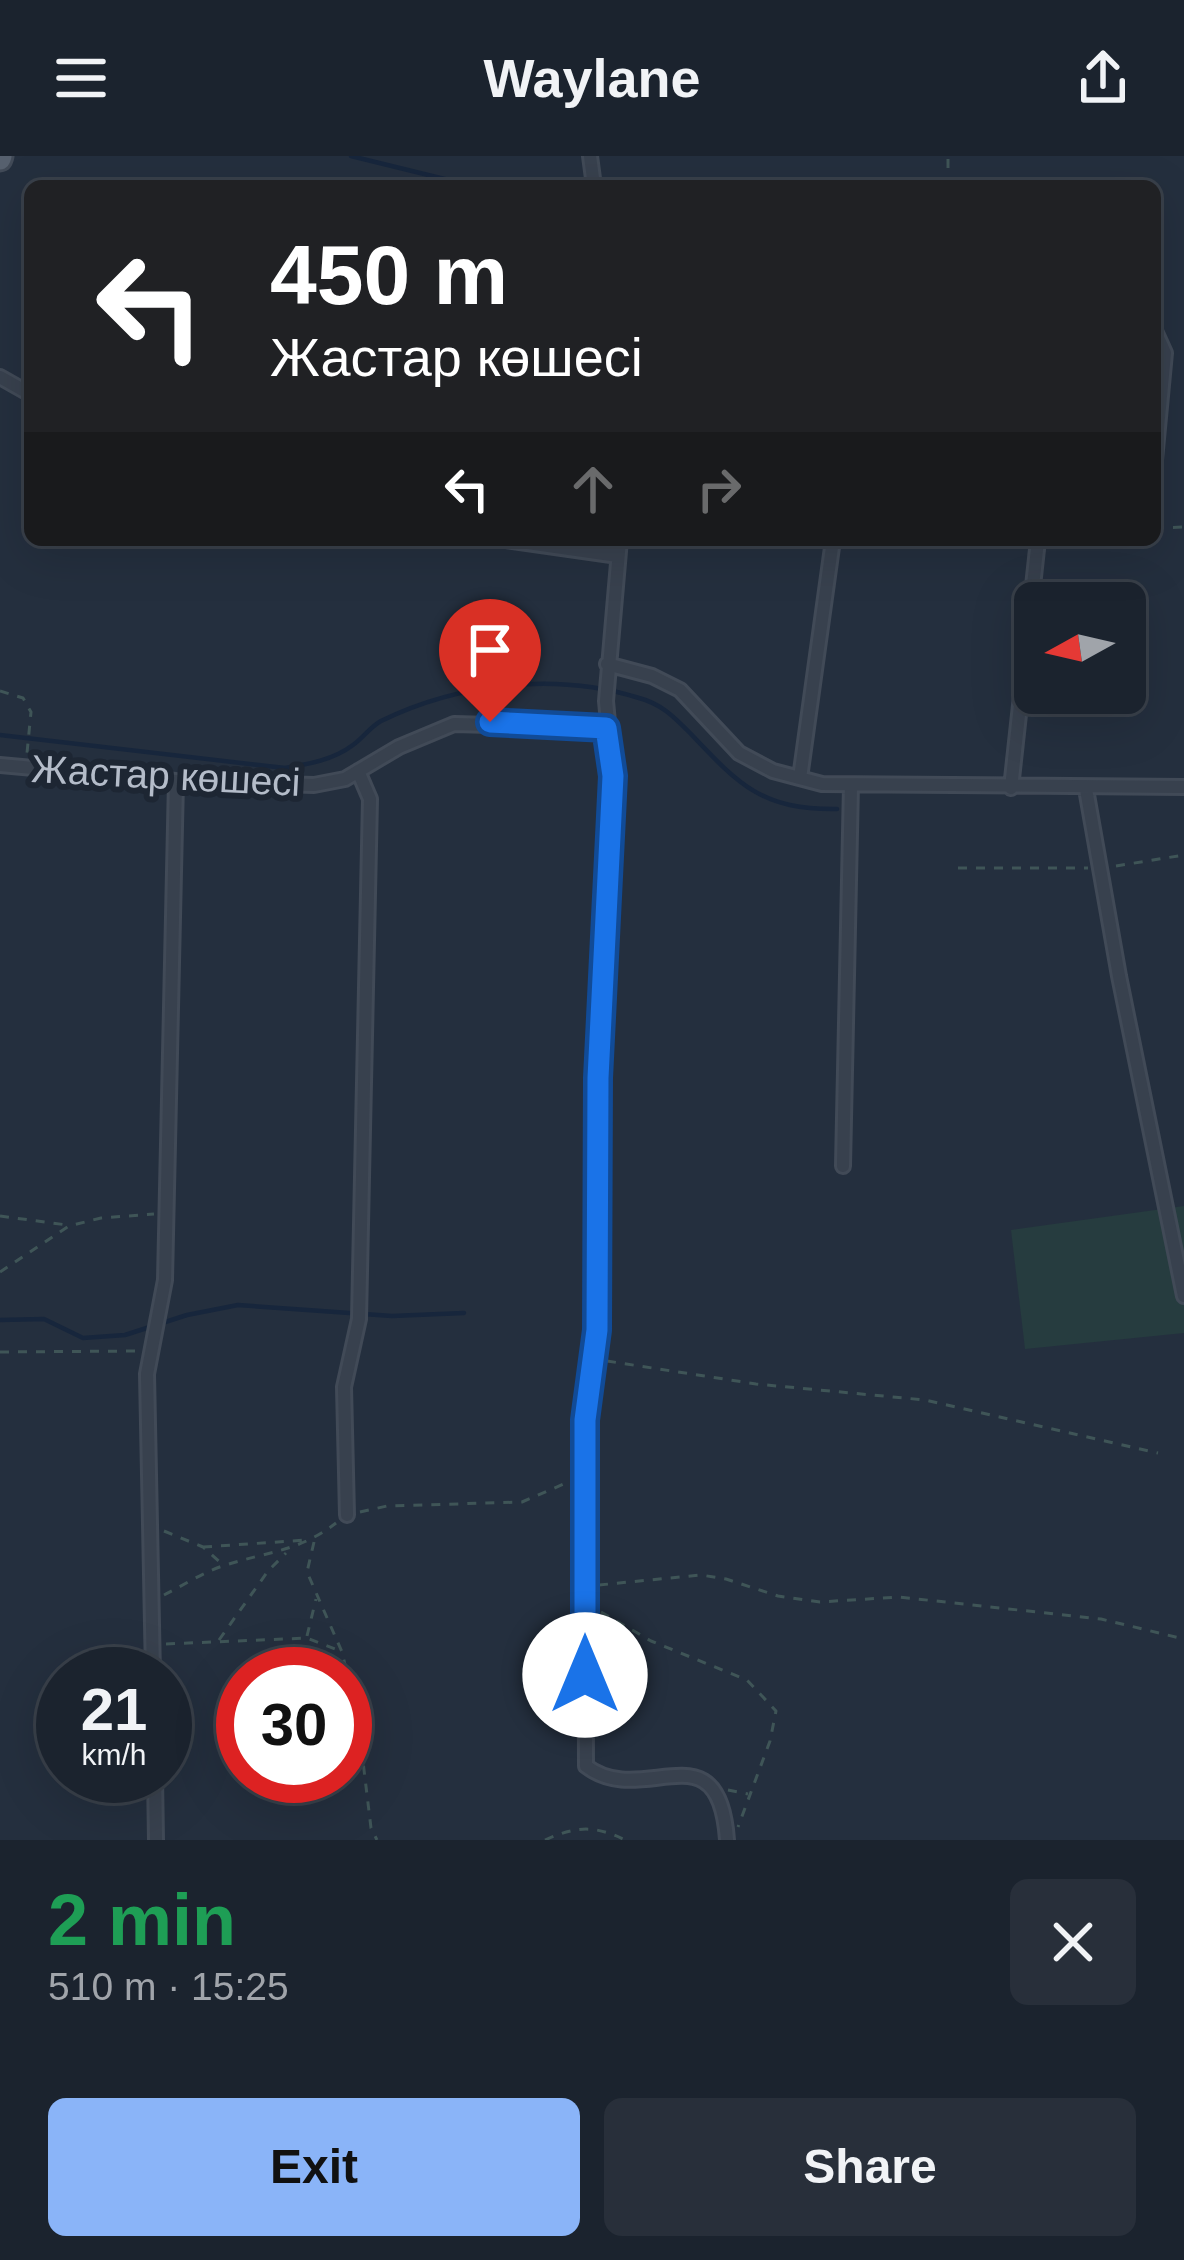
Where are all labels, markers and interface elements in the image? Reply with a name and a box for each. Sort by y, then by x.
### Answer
icon: menu [48,45,114,111]
icon: share [1070,45,1136,111]
text: Waylane [483,48,701,108]
icon: left [72,228,228,384]
text: 450 m [270,228,508,322]
text: Жастар көшесі [270,327,643,387]
icon: left [434,456,500,522]
icon: ahead [560,456,626,522]
icon: right [686,456,752,522]
north arrow [1014,582,1146,714]
map controls [1014,582,1146,714]
pin [439,599,541,722]
icon: arrive [457,617,523,683]
street label: Жастар көшесі [30,747,302,804]
position arrow [522,1612,648,1738]
speed limit sign: 30 [216,1647,372,1803]
text: 21 [81,1676,147,1743]
text: km/h [81,1738,147,1771]
button: close [1010,1879,1136,2005]
text: 2 min [48,1880,236,1960]
text: 510 m · 15:25 [48,1965,289,2008]
button: Exit [48,2098,580,2236]
button: Share [604,2098,1136,2236]

